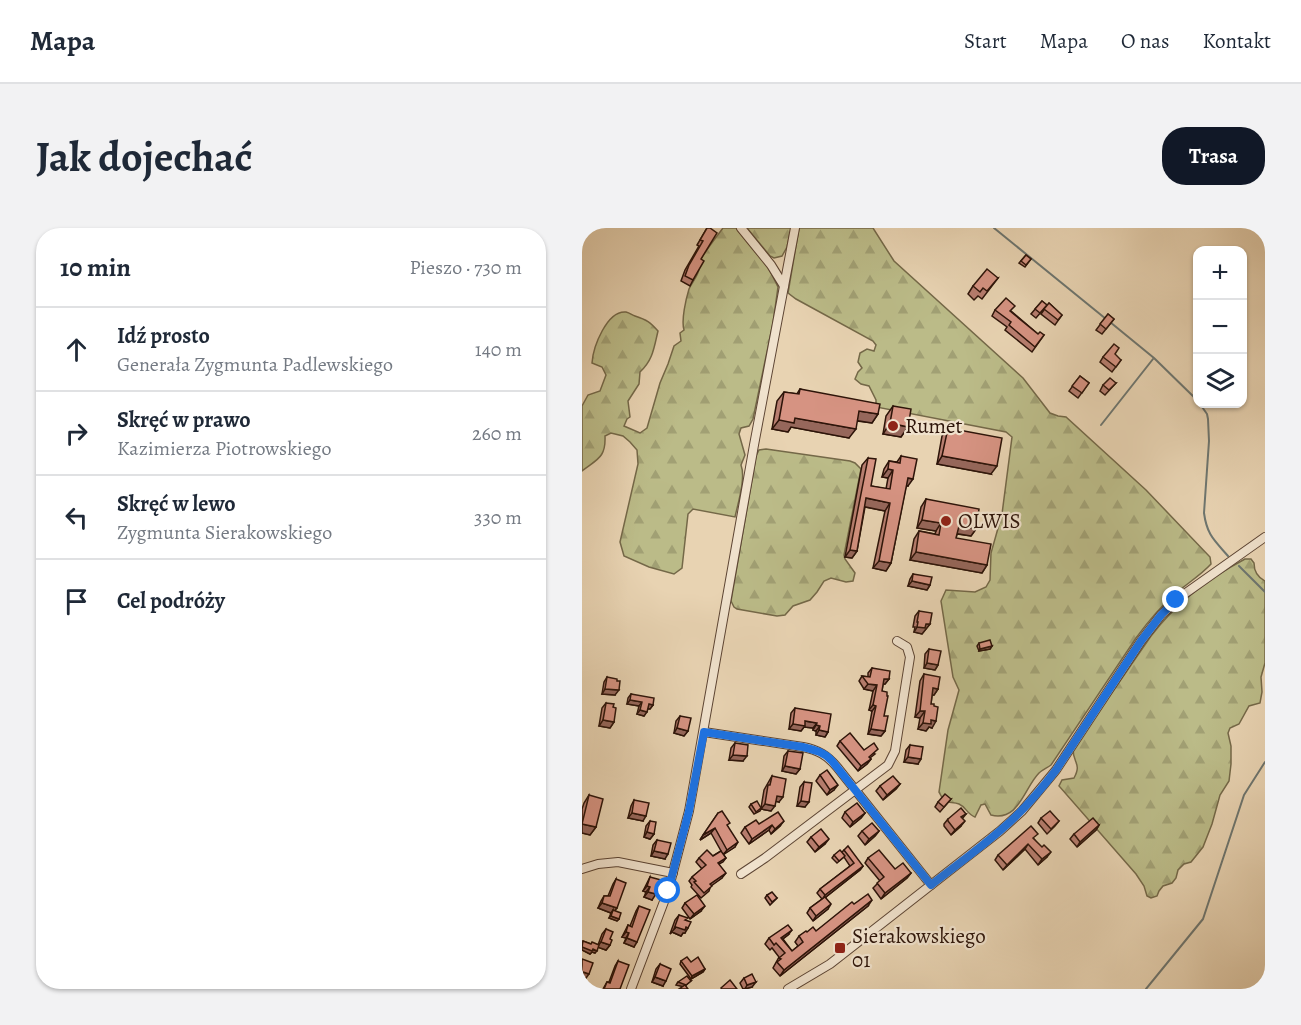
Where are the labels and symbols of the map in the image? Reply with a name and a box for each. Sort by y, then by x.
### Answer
place label: Rumet [905,412,962,440]
marker: Rumet [886,419,900,433]
place label: OLWIS [958,507,1021,535]
marker: OLWIS [939,514,953,528]
route end [1162,586,1188,612]
route start [654,877,680,903]
place label: Sierakowskiego 01 [852,922,986,974]
marker: Sierakowskiego 01 [833,941,847,955]

